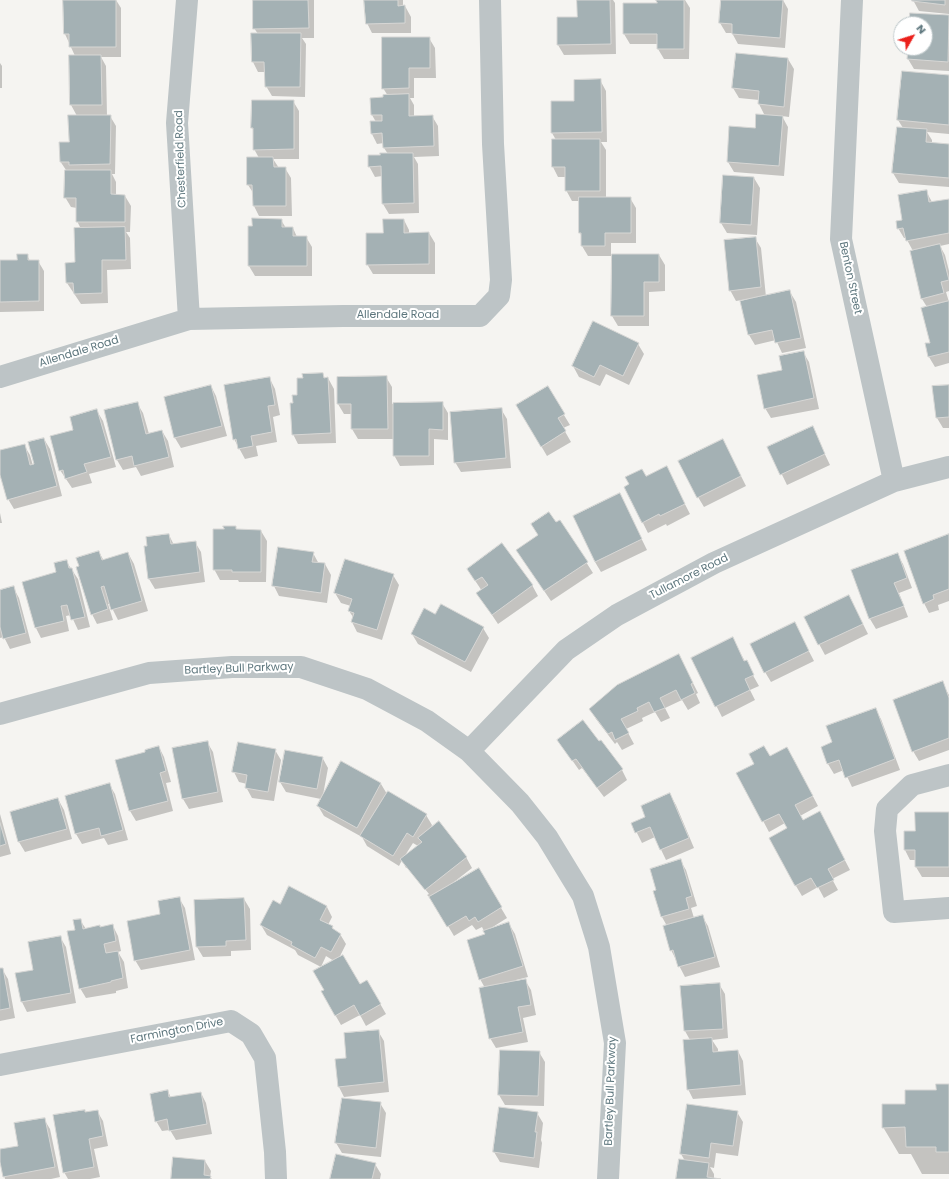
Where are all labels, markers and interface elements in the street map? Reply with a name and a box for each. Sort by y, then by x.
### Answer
north arrow [893,16,933,56]
text: N [913,21,930,37]
street label: Chesterfield Road [173,110,189,208]
street label: Benton Street [836,241,864,315]
street label: Allendale Road [357,308,439,322]
street label: Allendale Road [38,334,120,370]
street label: Tullamore Road [647,551,731,603]
street label: Bartley Bull Parkway [184,660,294,678]
street label: Farmington Drive [130,1016,224,1046]
street label: Bartley Bull Parkway [602,1036,620,1146]

